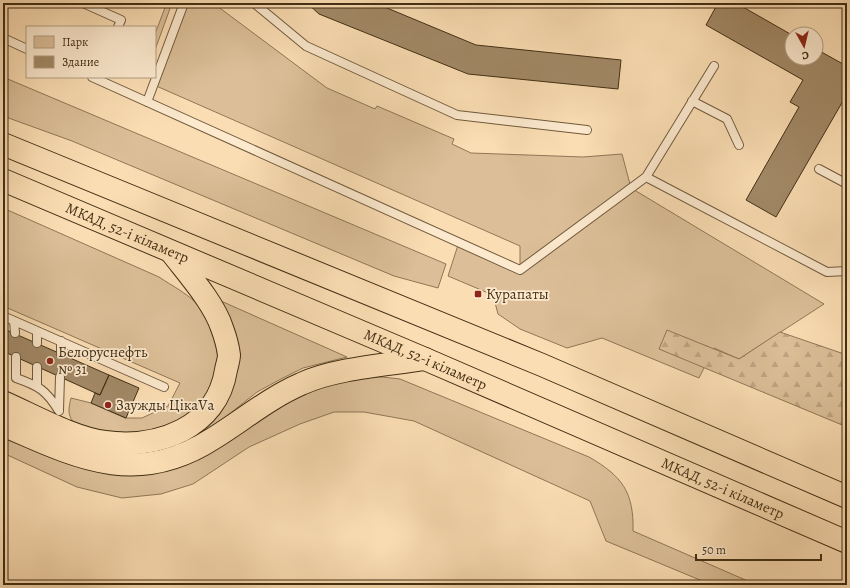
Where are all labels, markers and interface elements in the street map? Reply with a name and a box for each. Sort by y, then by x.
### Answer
legend [26,26,156,78]
north arrow [784,26,824,66]
text: Парк [62,34,88,50]
text: С [801,48,810,63]
text: Здание [62,54,99,70]
street label: МКАД, 52-і кіламетр [63,198,192,268]
place label: Курапаты [486,284,549,304]
marker: Курапаты [473,289,483,299]
street label: МКАД, 52-і кіламетр [361,324,490,395]
place label: Белоруснефть № 31 [58,342,148,379]
marker: Белоруснефть № 31 [45,356,55,366]
place label: Заужды ЦікаVа [116,395,214,415]
marker: Заужды ЦікаVа [103,400,113,410]
street label: МКАД, 52-і кіламетр [658,453,788,524]
scale bar [696,536,821,562]
text: 50 m [702,542,726,558]

